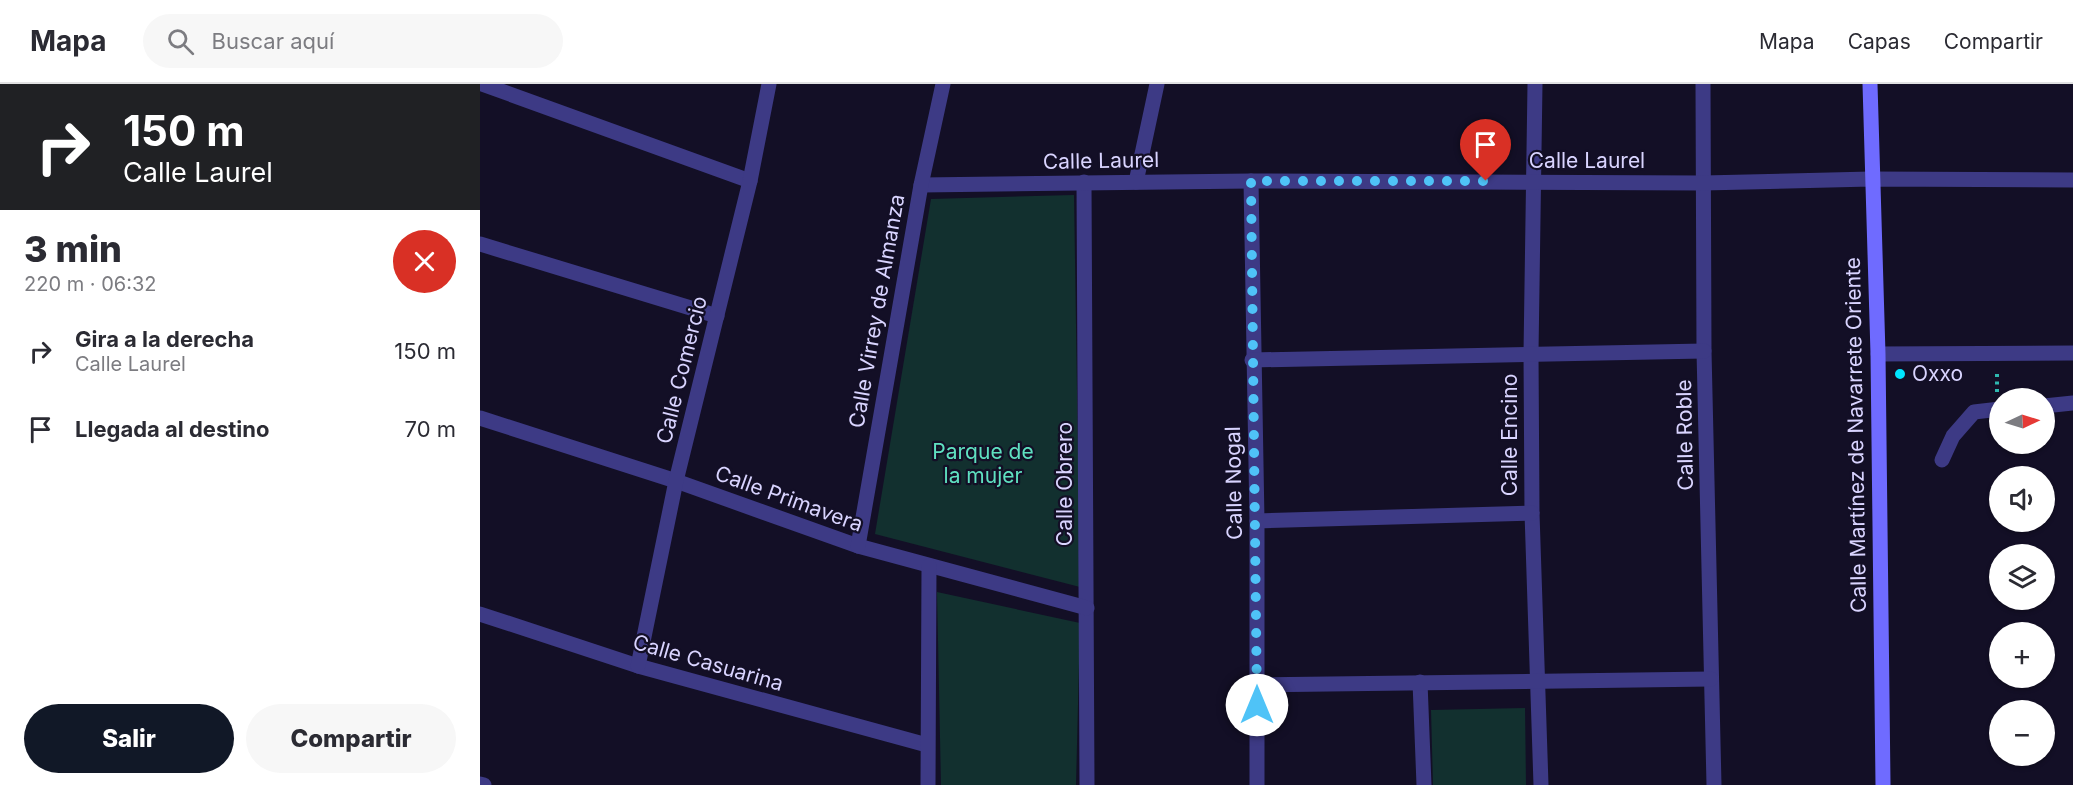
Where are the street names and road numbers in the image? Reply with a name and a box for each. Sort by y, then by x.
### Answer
street label: Calle Laurel [1043,147,1159,174]
street label: Calle Laurel [1529,148,1645,173]
street label: Calle Virrey de Almanza [844,192,909,430]
street label: Calle Martínez de Navarrete Oriente [1840,257,1871,613]
street label: Calle Comercio [651,293,712,446]
street label: Calle Encino [1497,374,1522,496]
street label: Calle Roble [1671,379,1698,491]
street label: Calle Obrero [1052,422,1077,546]
street label: Calle Nogal [1220,426,1247,540]
street label: Calle Primavera [712,460,866,537]
street label: Calle Casuarina [630,629,786,696]

